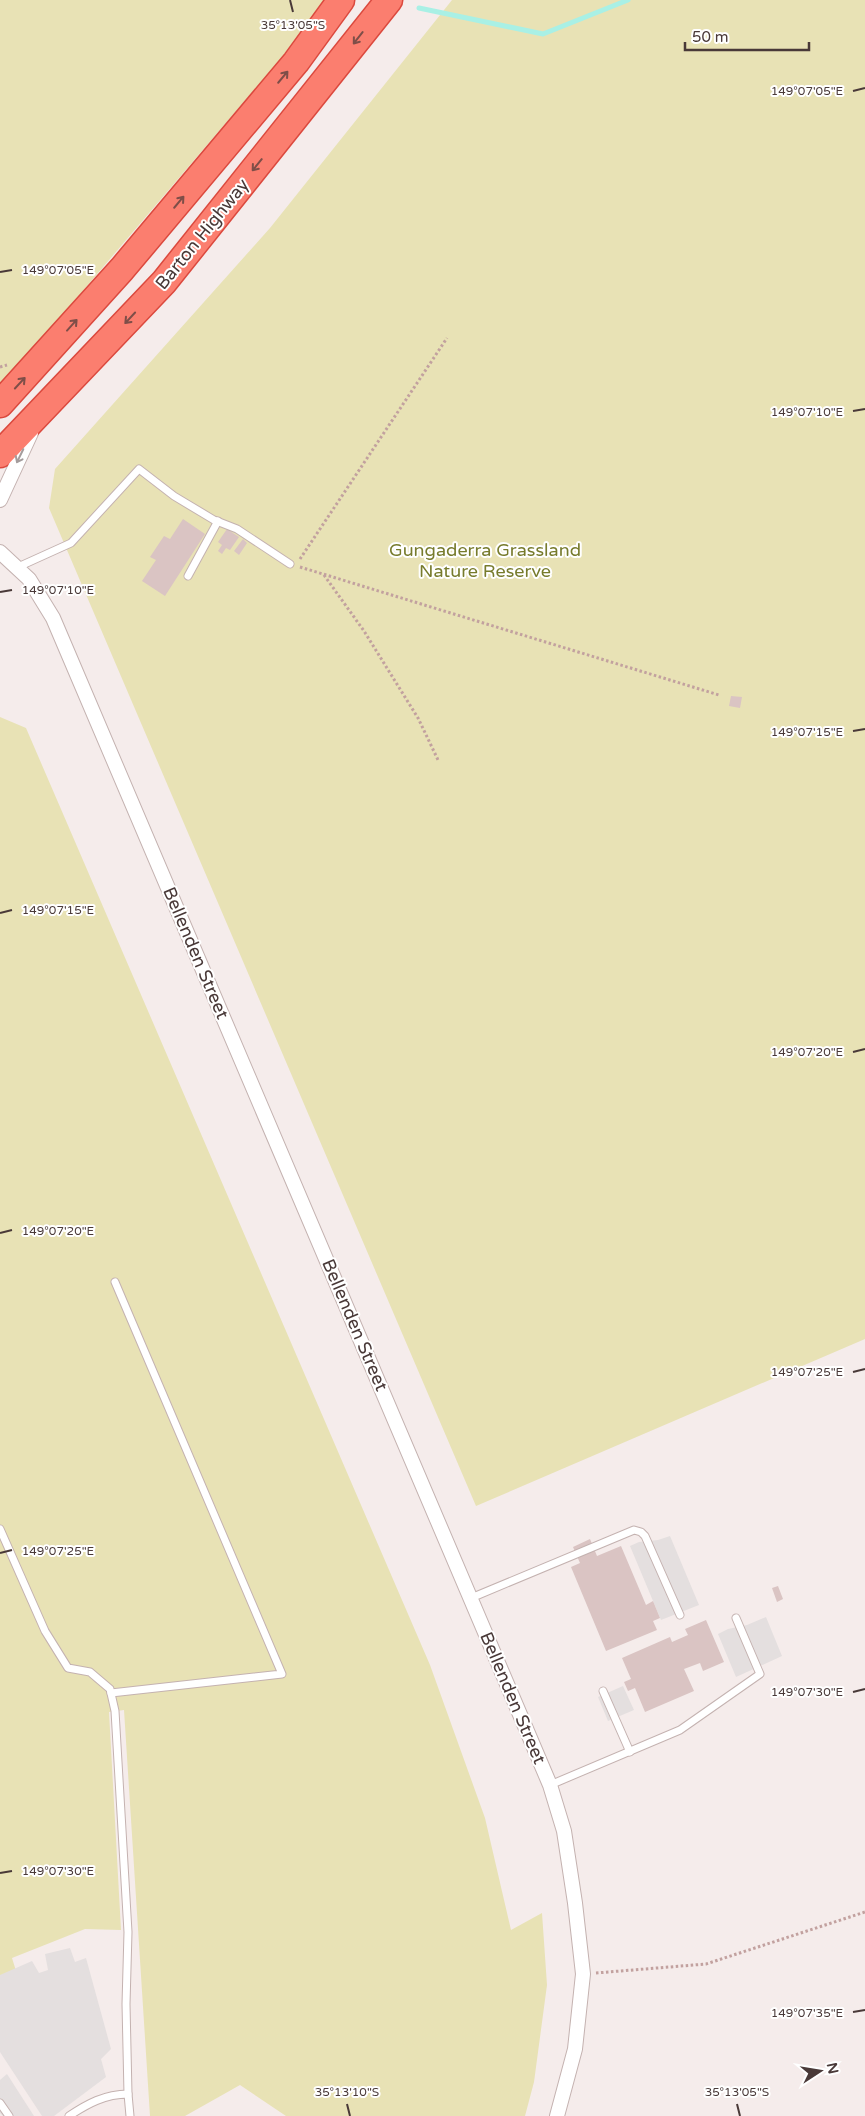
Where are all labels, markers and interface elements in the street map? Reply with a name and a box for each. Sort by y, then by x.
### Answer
text: 35°13'05"S [261,18,325,32]
scale bar [685,20,809,52]
text: 50 m [692,28,729,46]
one-way arrow [353,31,364,44]
one-way arrow [277,71,289,84]
text: 149°07'05"E [771,84,844,98]
one-way arrow [252,158,262,172]
street label: Barton Highway [150,174,254,294]
one-way arrow [173,196,184,209]
text: 149°07'05"E [22,263,95,277]
one-way arrow [124,311,136,324]
one-way arrow [66,318,78,331]
one-way arrow [14,376,26,389]
text: 149°07'10"E [771,405,844,419]
one-way arrow [15,448,25,463]
park label: Gungaderra Grassland Nature Reserve [389,539,581,582]
text: 149°07'10"E [22,583,95,597]
text: 149°07'15"E [771,725,844,739]
street label: Bellenden Street [158,884,234,1022]
text: 149°07'15"E [22,903,95,917]
text: 149°07'20"E [771,1045,844,1059]
text: 149°07'20"E [22,1224,95,1238]
street label: Bellenden Street [317,1256,393,1394]
text: 149°07'25"E [771,1365,844,1379]
text: 149°07'25"E [22,1544,95,1558]
street label: Bellenden Street [475,1629,551,1767]
text: 149°07'30"E [771,1685,844,1699]
text: 149°07'30"E [22,1864,95,1878]
text: 149°07'35"E [771,2006,844,2020]
north arrow [795,2046,845,2096]
text: N [823,2061,842,2076]
text: 35°13'10"S [315,2085,379,2099]
text: 35°13'05"S [705,2085,769,2099]

